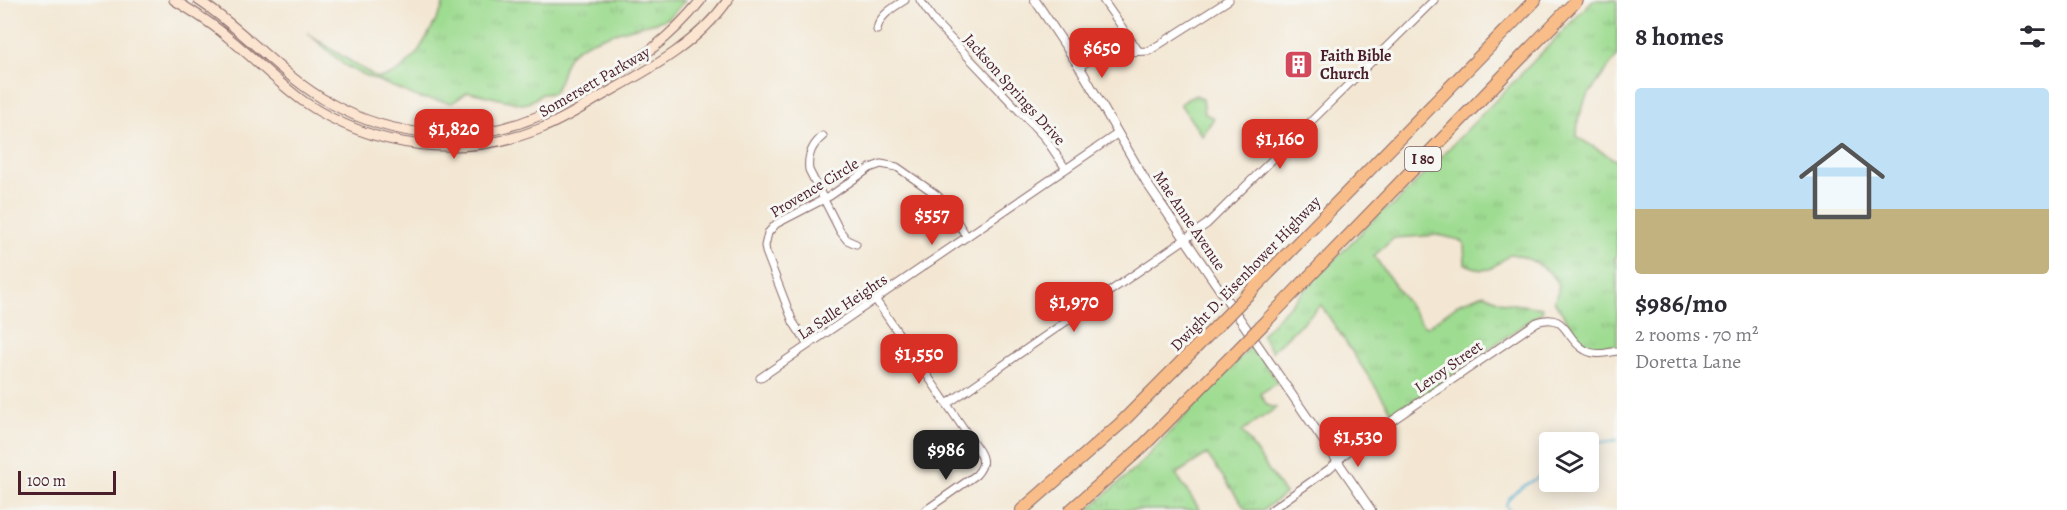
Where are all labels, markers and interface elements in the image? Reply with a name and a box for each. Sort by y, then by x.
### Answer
text: 8 homes [1635,19,1724,54]
icon: filters [2016,20,2049,53]
pin: $650 [1066,28,1138,79]
street label: Jackson Springs Drive [958,29,1070,150]
text: $650 [1083,34,1121,61]
street label: Somersett Parkway [535,41,655,123]
place label: Faith Bible Church [1320,45,1391,85]
building icon: Faith Bible Church [1283,48,1315,80]
pin: $1,820 [405,109,503,160]
text: $1,820 [428,115,480,142]
pin: $1,160 [1231,119,1329,170]
text: $1,160 [1256,125,1304,152]
icon: home [1788,127,1896,235]
road number: I 80 [1405,147,1441,171]
street label: Provence Circle [766,153,863,223]
street label: Mae Anne Avenue [1148,166,1231,275]
street label: Dwight D. Eisenhower Highway [1166,191,1326,356]
pin: $557 [896,195,968,246]
text: $557 [915,201,949,228]
street label: La Salle Heights [793,269,892,345]
pin: $1,970 [1025,282,1123,333]
text: $986/mo [1635,286,1728,321]
text: $1,970 [1049,288,1099,315]
text: 2 rooms · 70 m² [1635,321,1759,348]
pin: $1,550 [870,334,968,385]
street label: Leroy Street [1410,335,1487,398]
text: $1,550 [895,340,944,367]
text: Doretta Lane [1635,348,1741,375]
pin: $1,530 [1309,417,1407,468]
text: $1,530 [1333,423,1383,450]
pin: $986 [910,430,982,481]
map controls [1539,432,1599,492]
button: layers [1539,432,1599,492]
text: $986 [927,436,965,463]
scale bar [18,468,116,496]
text: 100 m [27,470,66,492]

